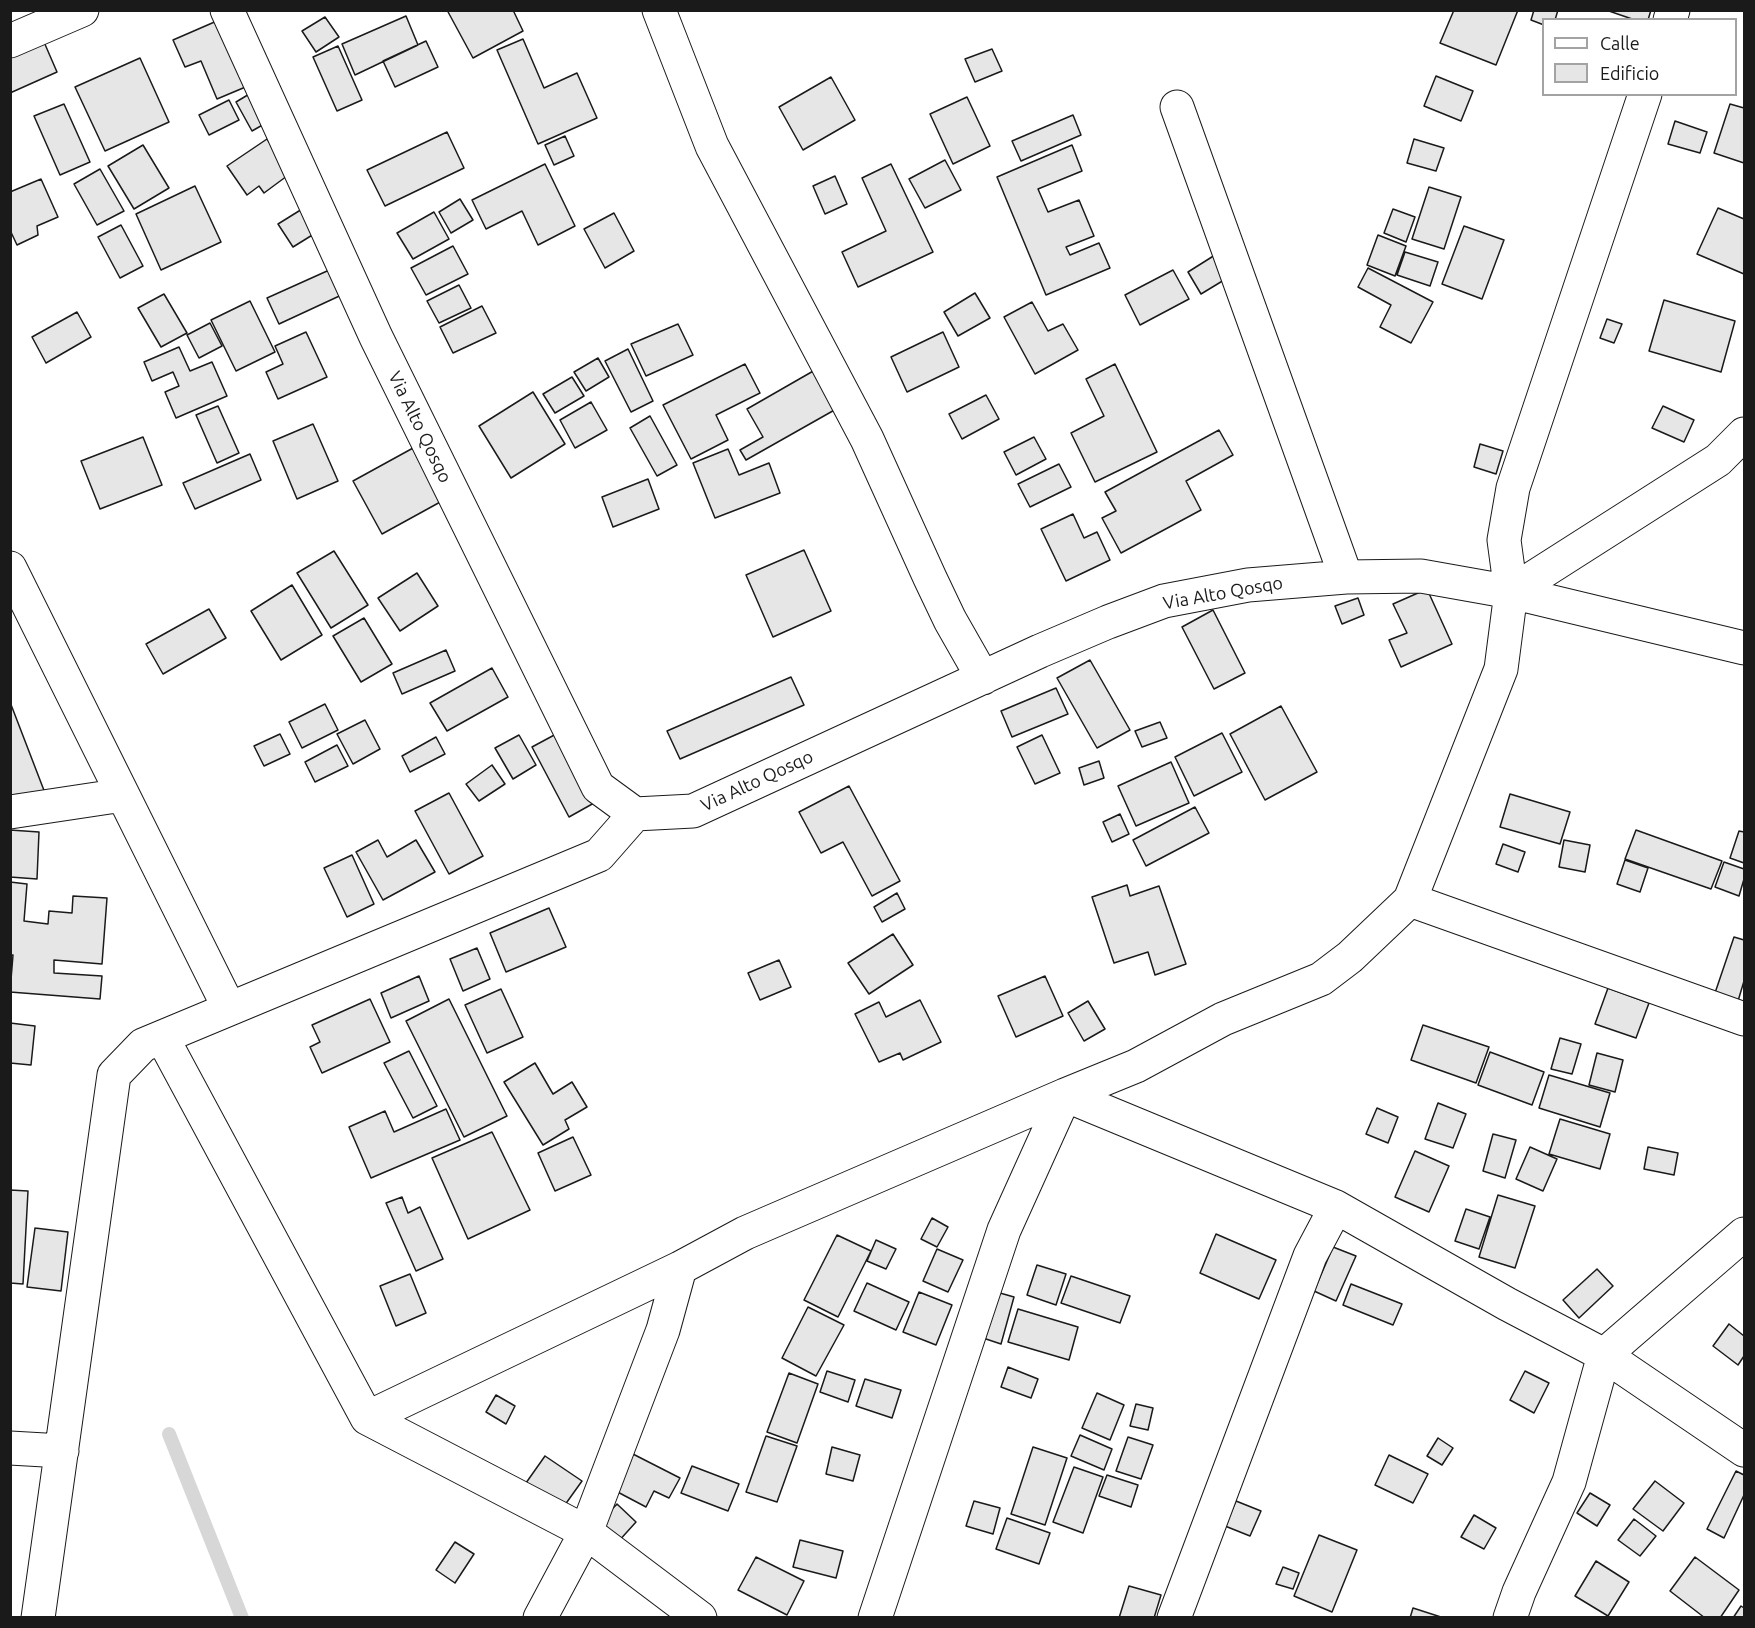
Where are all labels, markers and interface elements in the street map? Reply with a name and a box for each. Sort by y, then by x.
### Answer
legend [1542,18,1737,96]
text: Calle [1600,33,1640,53]
text: Edificio [1600,63,1659,83]
street label: Via Alto Qosqo [384,368,456,486]
street label: Via Alto Qosqo [1161,572,1285,614]
street label: Via Alto Qosqo [697,746,817,816]

